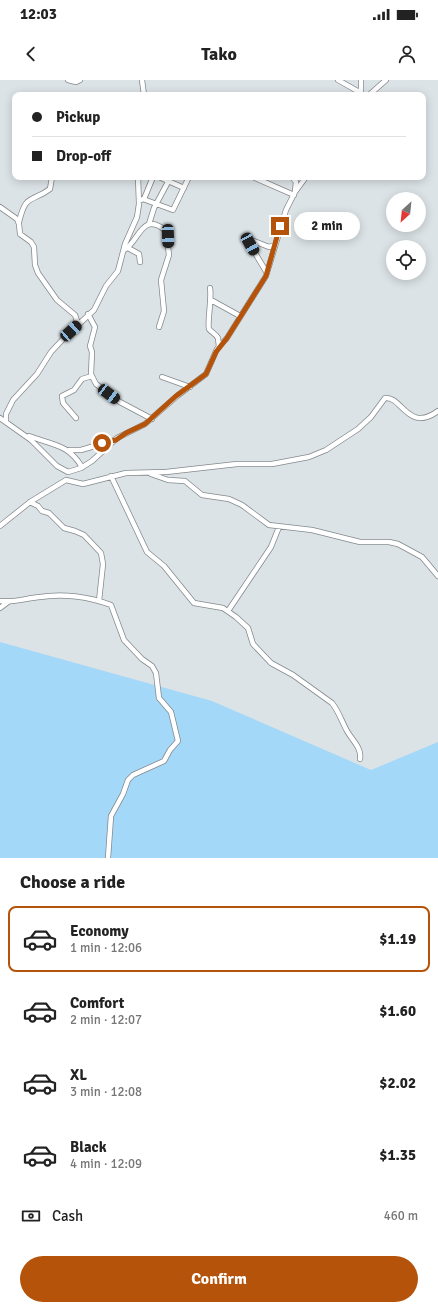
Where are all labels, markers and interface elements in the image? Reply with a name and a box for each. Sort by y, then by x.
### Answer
text: 12:03 [20,5,57,23]
icon: back [20,43,42,65]
text: Tako [201,43,237,65]
icon: person [396,43,418,65]
text: Pickup [56,108,100,126]
text: Drop-off [56,147,111,165]
north arrow [386,192,426,232]
map controls [386,192,426,280]
callout: 2 min [294,212,360,240]
route end [271,217,289,235]
text: 2 min [311,218,343,234]
car [162,224,174,248]
car [239,231,261,257]
button: locate [386,240,426,280]
car [58,319,84,343]
car [96,382,122,406]
route start [93,434,111,452]
text: Choose a ride [20,871,125,893]
icon: car [22,921,58,957]
text: Economy [70,922,129,940]
text: $1.19 [379,930,416,948]
text: 1 min · 12:06 [70,940,142,956]
icon: car [22,993,58,1029]
text: Comfort [70,994,124,1012]
text: $1.60 [379,1002,416,1020]
text: 2 min · 12:07 [70,1012,142,1028]
icon: car [22,1065,58,1101]
text: XL [70,1066,87,1084]
text: $2.02 [379,1074,416,1092]
text: 3 min · 12:08 [70,1084,142,1100]
icon: car [22,1137,58,1173]
text: Black [70,1138,107,1156]
text: $1.35 [379,1146,416,1164]
text: 4 min · 12:09 [70,1156,142,1172]
icon: cash [20,1205,42,1227]
text: Cash [52,1207,83,1225]
text: 460 m [384,1208,418,1224]
button: Confirm [20,1256,418,1302]

